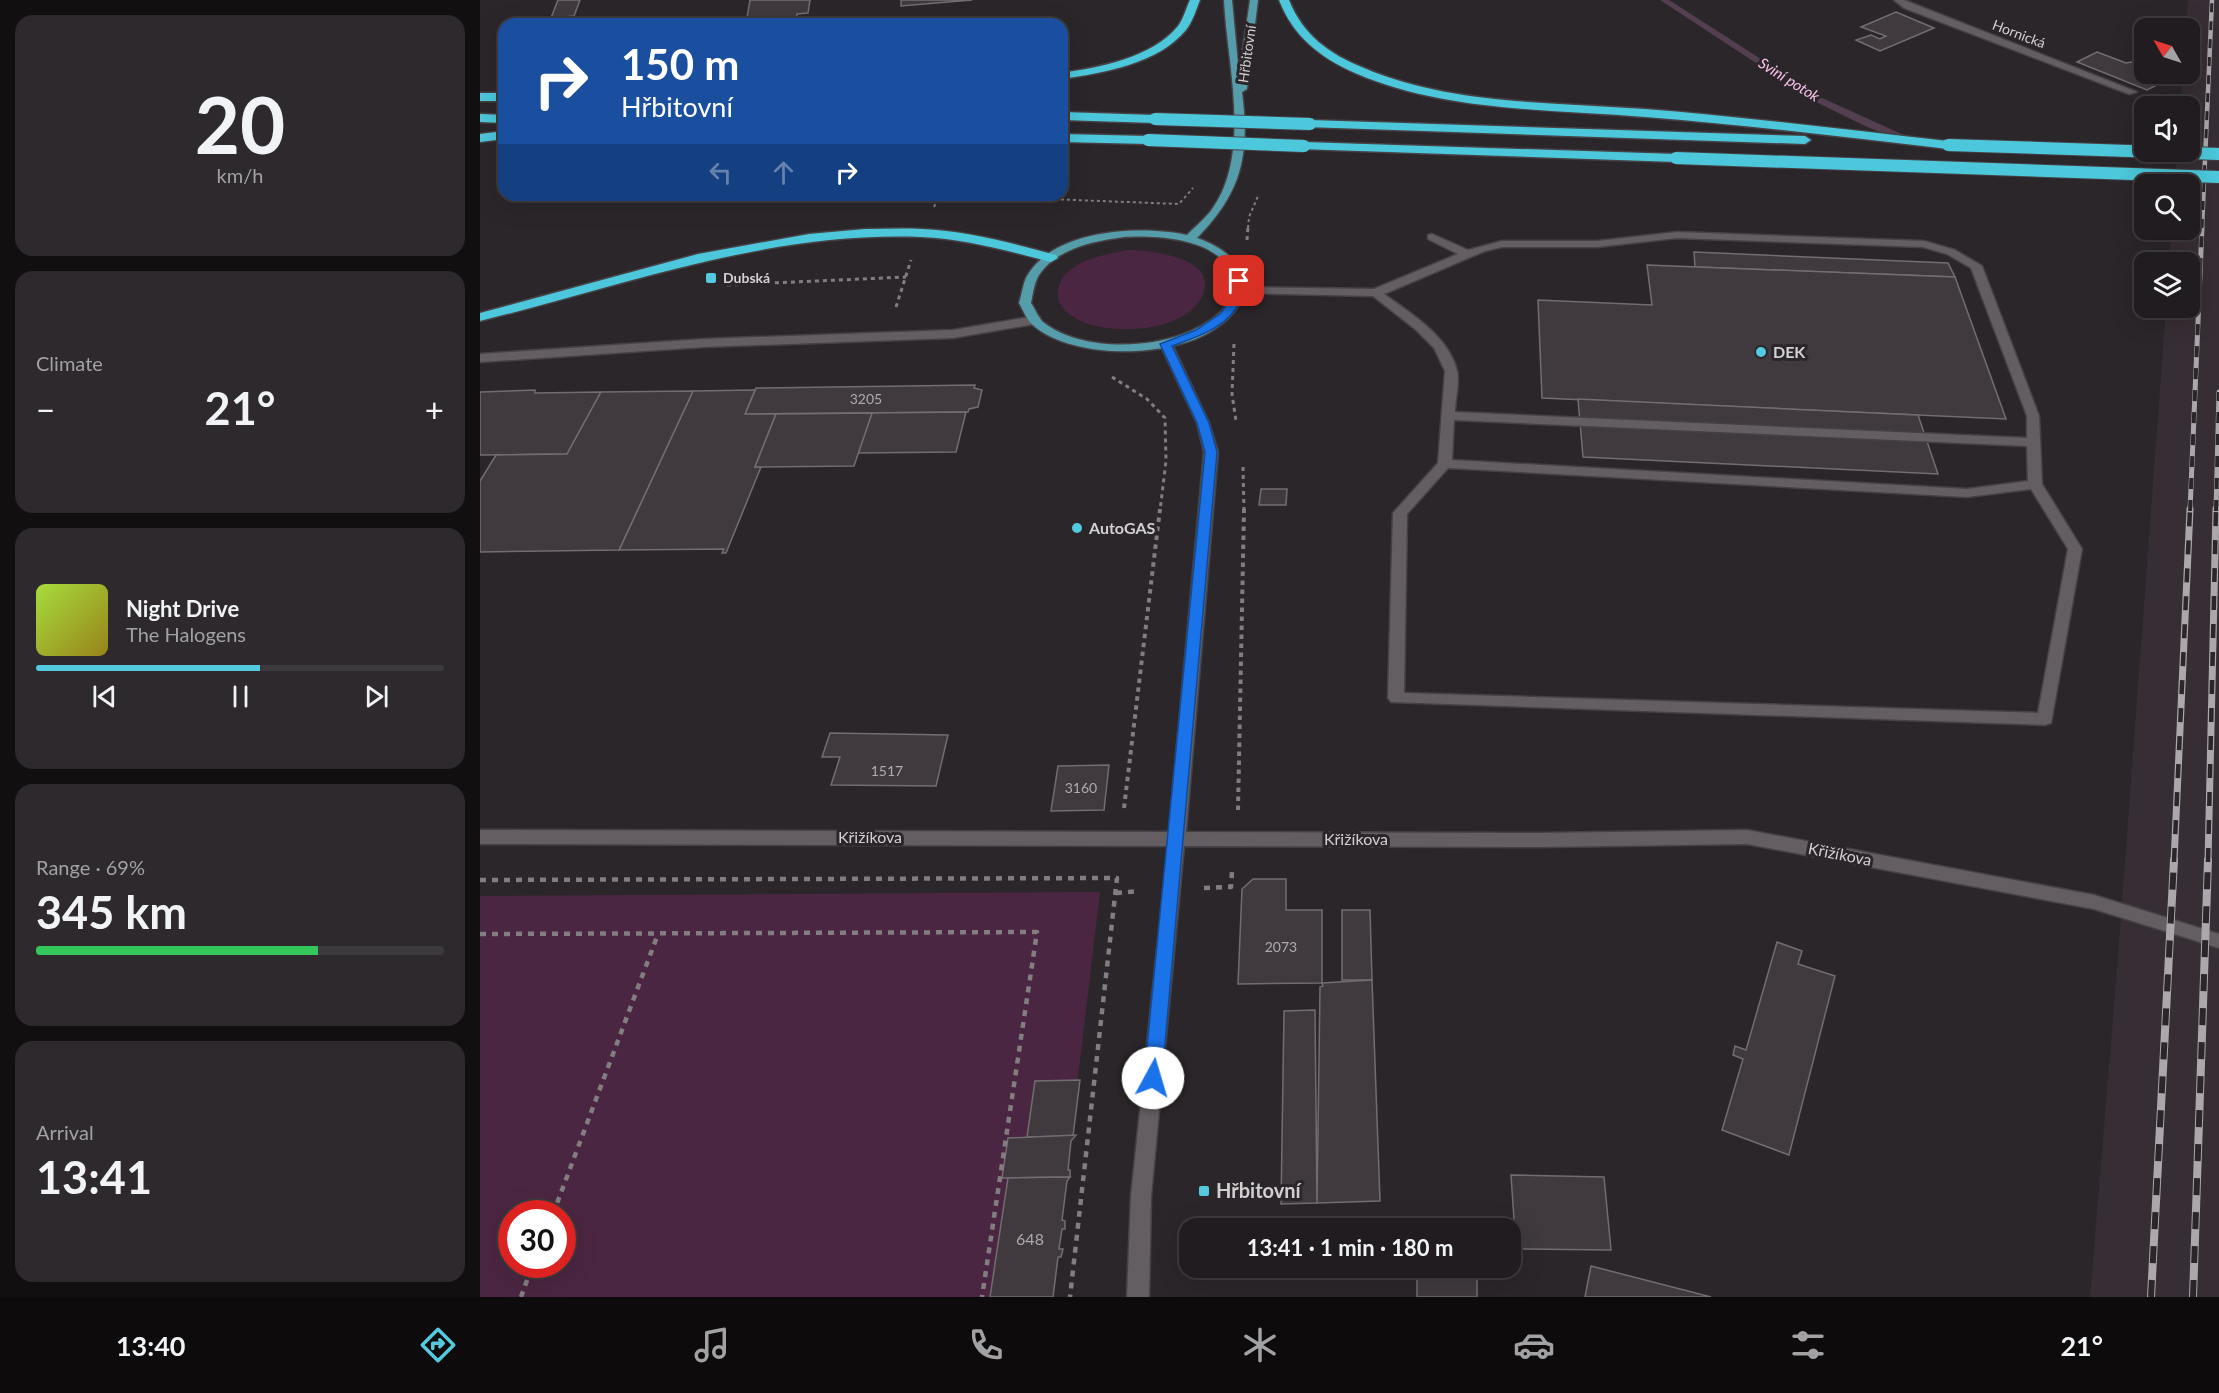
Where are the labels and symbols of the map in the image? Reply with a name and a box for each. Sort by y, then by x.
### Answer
street label: Hornická [1990,16,2048,51]
north arrow [2134,18,2200,84]
street label: Hřbitovní [1234,23,1259,84]
water label: Sviní potok [1756,53,1824,105]
pin [1213,255,1264,306]
place label: Dubská [723,269,770,286]
marker: Dubská [704,271,718,285]
place label: DEK [1773,342,1806,361]
marker: DEK [1754,345,1768,359]
house number: 3205 [850,390,882,407]
place label: AutoGAS [1088,518,1156,537]
marker: AutoGAS [1070,521,1084,535]
house number: 1517 [871,762,903,779]
house number: 3160 [1065,779,1097,796]
street label: Křižíkova [838,827,902,846]
street label: Křižíkova [1324,829,1388,848]
street label: Křižíkova [1807,838,1873,869]
house number: 2073 [1265,938,1297,955]
position arrow [1121,1046,1185,1110]
place label: Hřbitovní [1216,1178,1303,1202]
marker: Hřbitovní [1197,1184,1211,1198]
speed limit sign: 30 [498,1200,576,1278]
house number: 648 [1016,1229,1044,1248]

